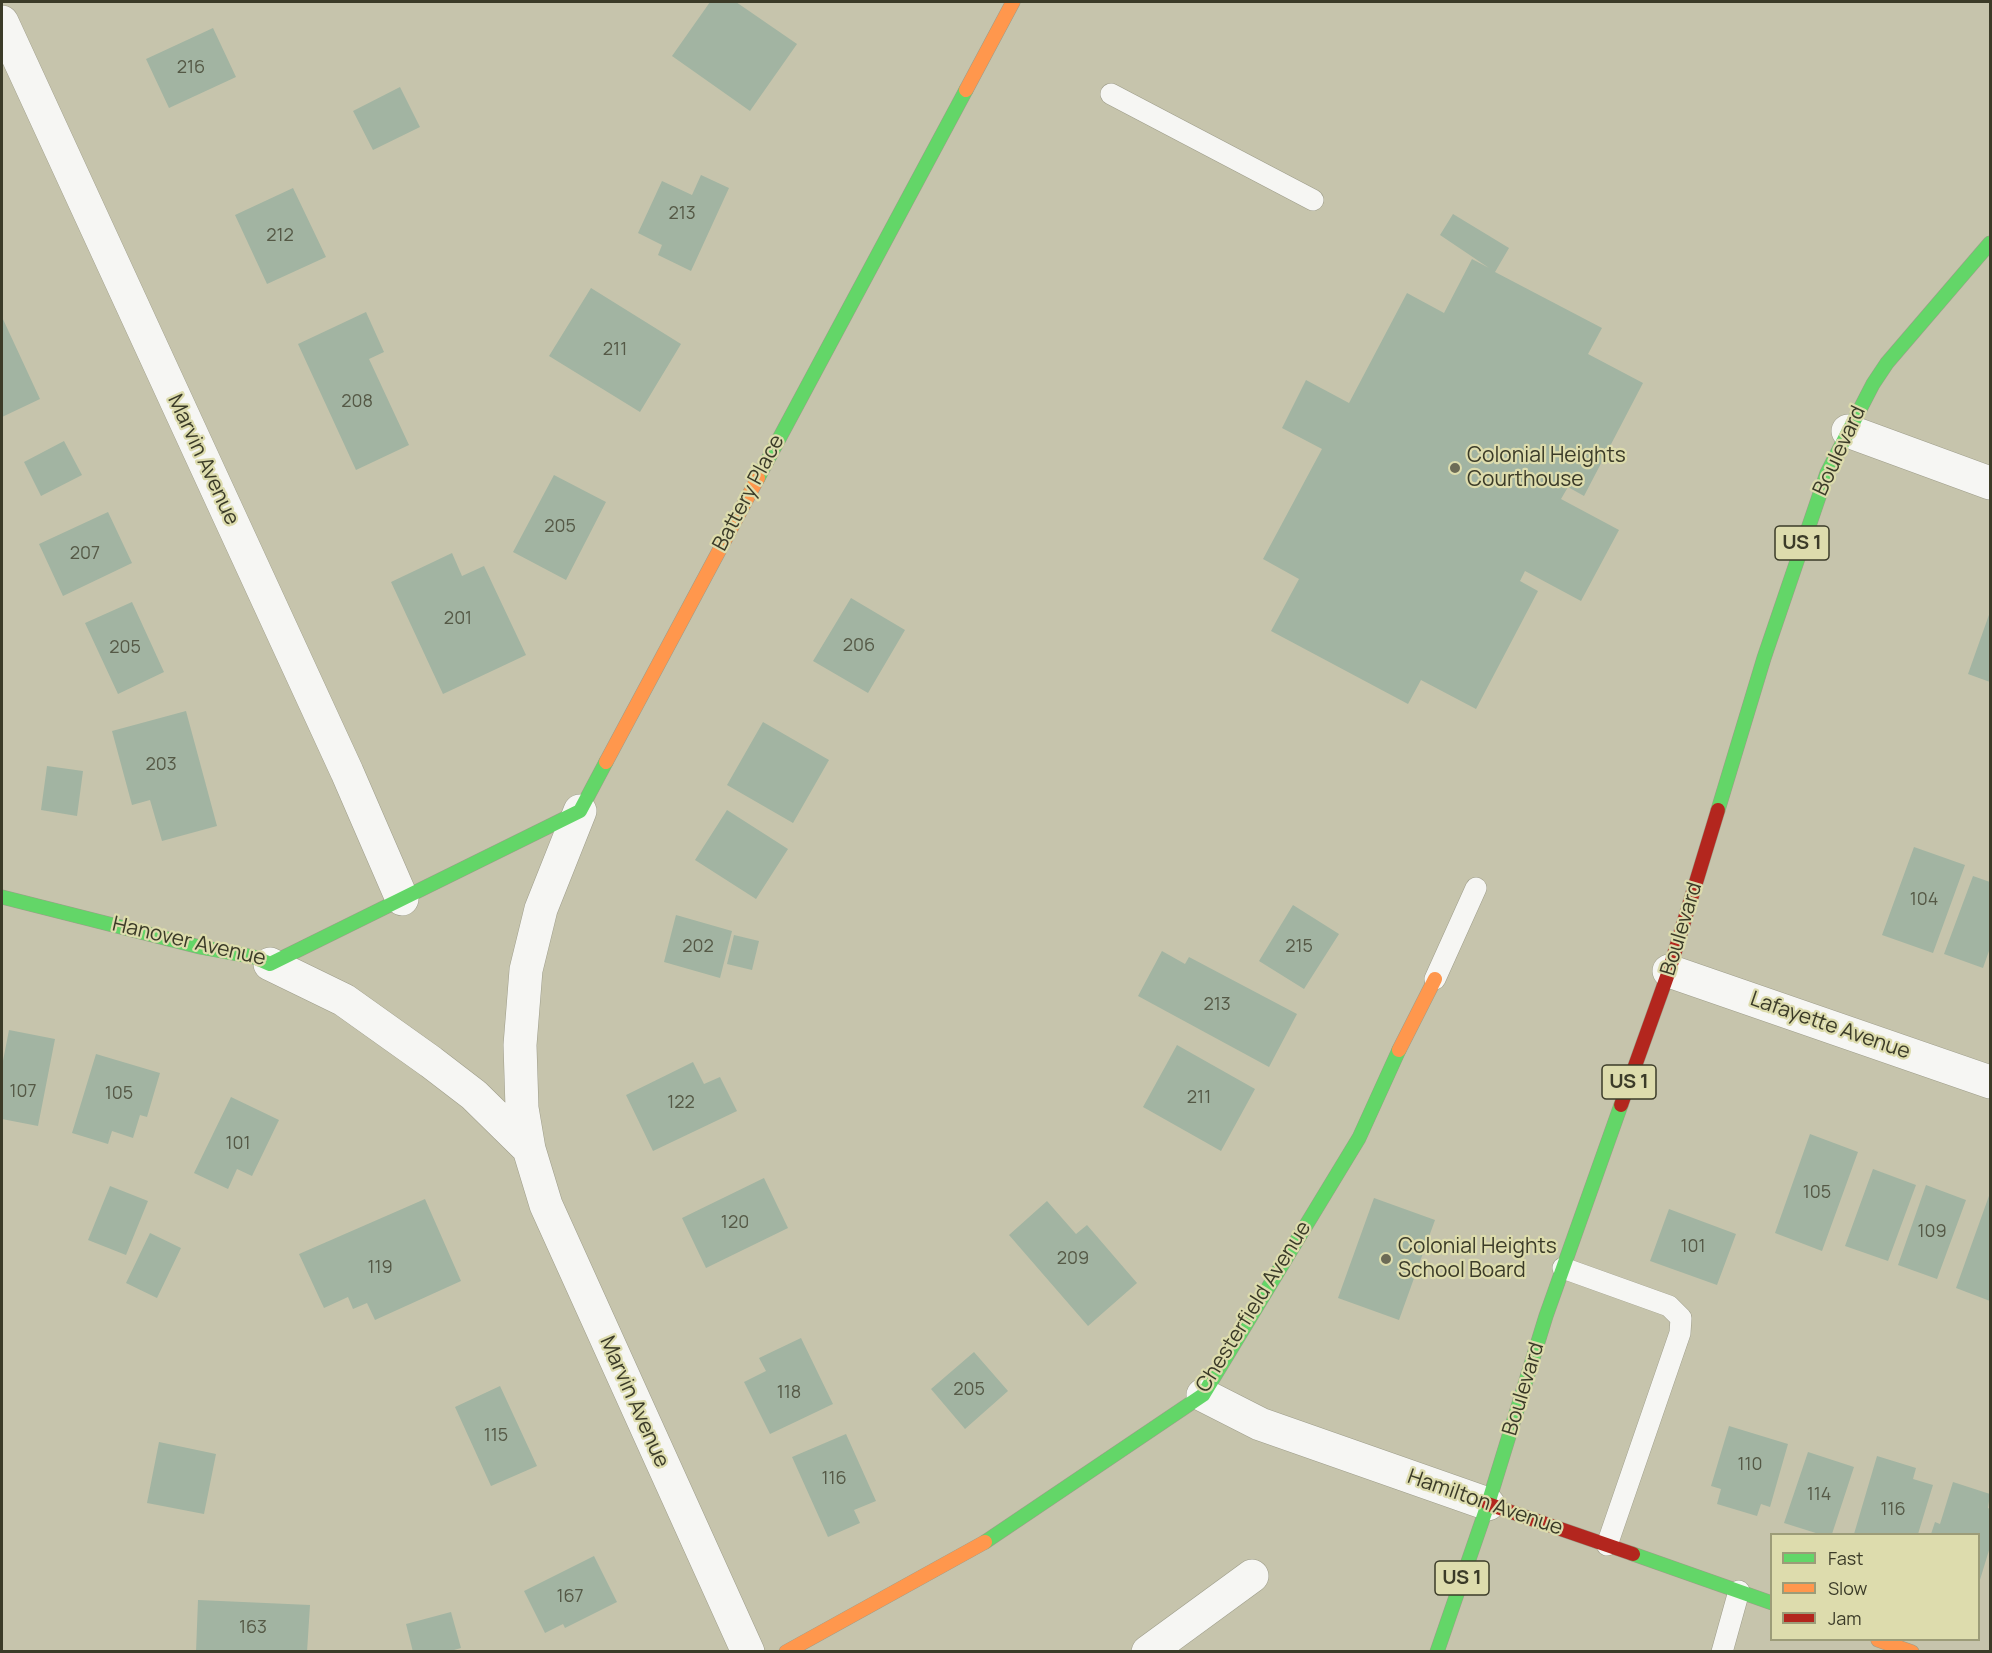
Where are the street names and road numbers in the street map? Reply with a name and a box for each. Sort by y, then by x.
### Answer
street label: Marvin Avenue [162,391,244,529]
street label: Boulevard [1808,402,1872,500]
street label: Battery Place [708,431,790,555]
road number: US 1 [1775,526,1829,560]
street label: Boulevard [1656,879,1708,979]
street label: Hanover Avenue [110,912,268,972]
street label: Lafayette Avenue [1747,987,1913,1065]
road number: US 1 [1602,1065,1656,1099]
street label: Chesterfield Avenue [1191,1217,1317,1397]
street label: Marvin Avenue [594,1332,674,1472]
street label: Boulevard [1498,1339,1550,1439]
street label: Hamilton Avenue [1404,1465,1566,1541]
road number: US 1 [1435,1561,1489,1595]

